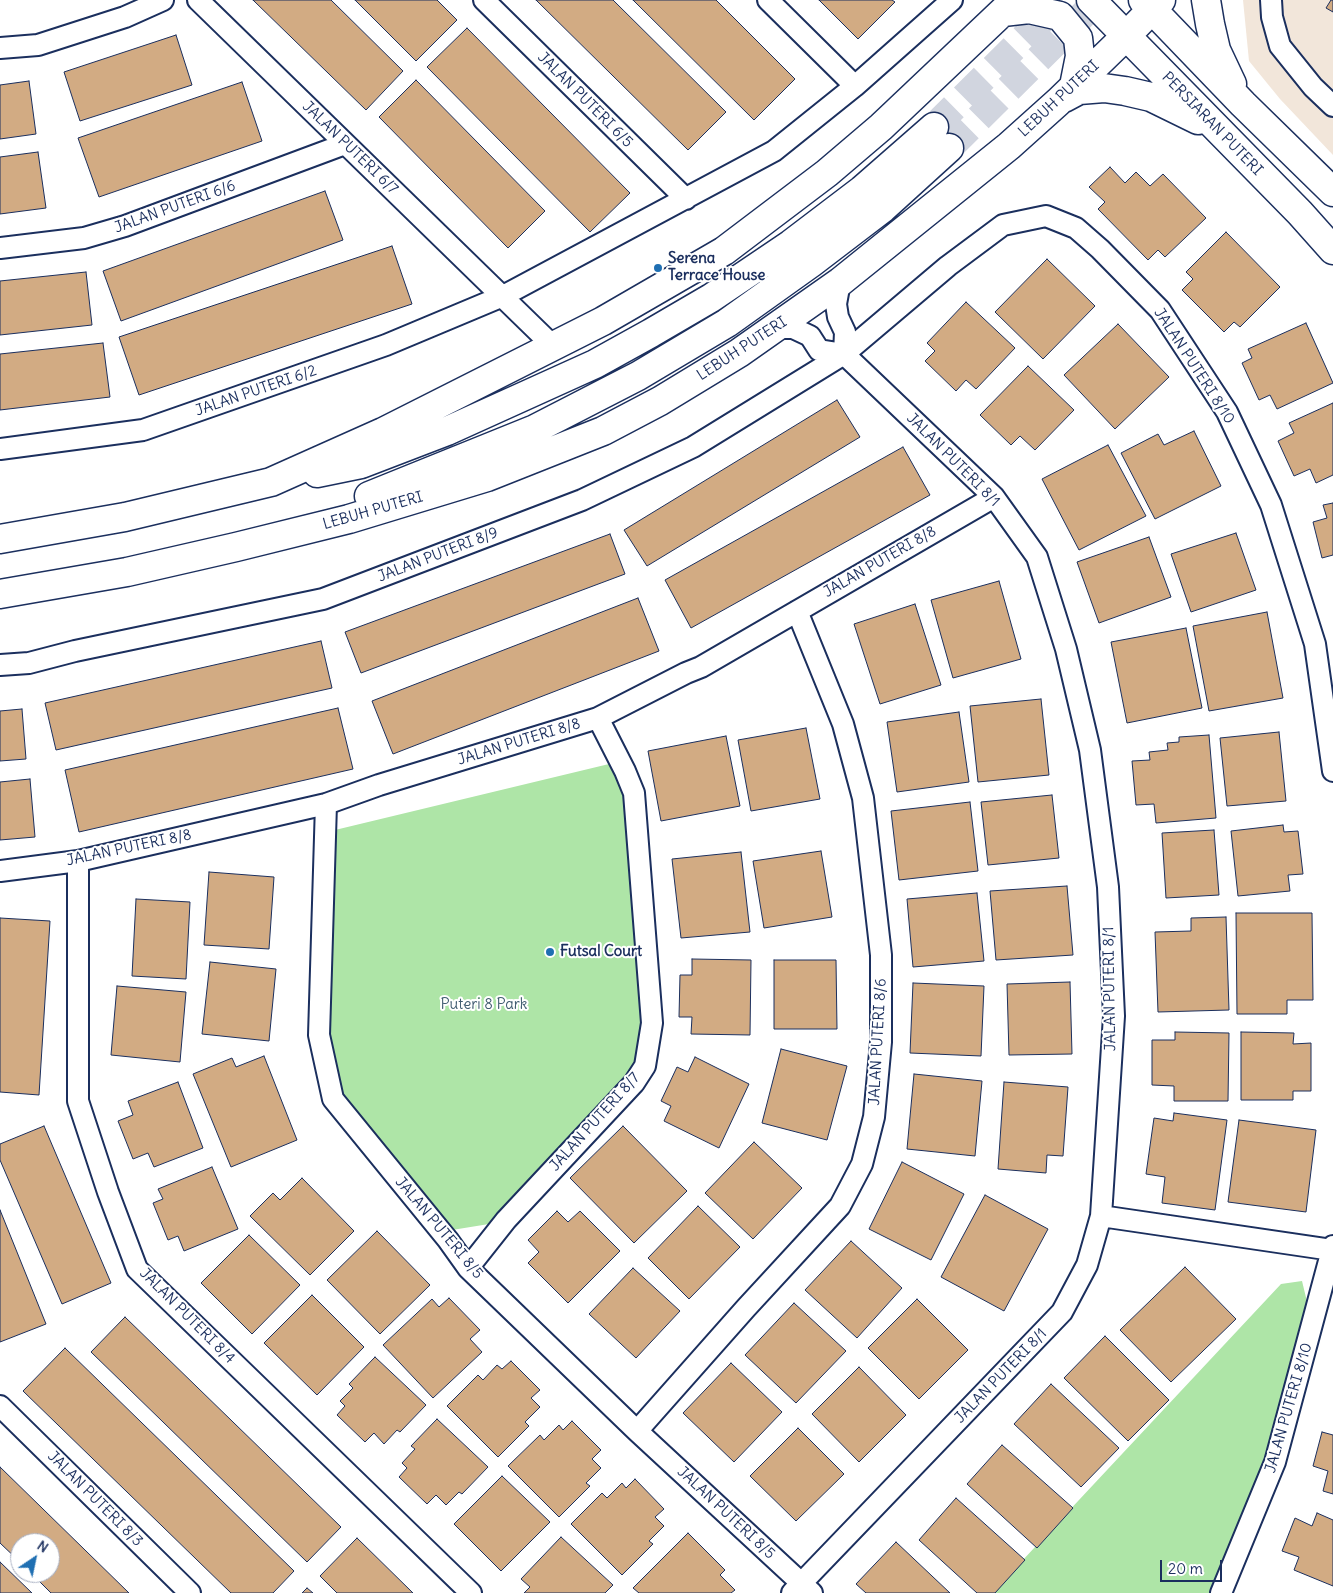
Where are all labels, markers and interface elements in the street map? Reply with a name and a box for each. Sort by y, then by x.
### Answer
street label: JALAN PUTERI 6/5 [534,49,636,151]
street label: LEBUH PUTERI [1015,57,1103,141]
street label: PERSIARAN PUTERI [1158,68,1266,180]
street label: JALAN PUTERI 6/7 [298,98,402,198]
street label: JALAN PUTERI 6/6 [112,177,238,237]
place label: Serena Terrace House [668,250,765,285]
marker: Serena Terrace House [652,262,664,274]
street label: JALAN PUTERI 8/10 [1150,305,1238,427]
street label: LEBUH PUTERI [694,313,790,385]
street label: JALAN PUTERI 6/2 [193,362,319,420]
street label: JALAN PUTERI 8/1 [903,410,1003,510]
street label: LEBUH PUTERI [321,488,425,534]
street label: JALAN PUTERI 8/8 [820,522,940,602]
street label: JALAN PUTERI 8/9 [375,524,501,586]
street label: JALAN PUTERI 8/8 [455,715,583,769]
street label: JALAN PUTERI 8/8 [65,826,193,870]
street label: JALAN PUTERI 8/1 [1100,926,1120,1052]
place label: Futsal Court [560,943,642,961]
marker: Futsal Court [544,946,556,958]
street label: JALAN PUTERI 8/6 [866,978,890,1106]
park label: Puteri 8 Park [441,996,527,1014]
street label: JALAN PUTERI 8/7 [546,1069,644,1175]
street label: JALAN PUTERI 8/5 [391,1173,487,1283]
street label: JALAN PUTERI 8/4 [136,1265,238,1367]
street label: JALAN PUTERI 8/1 [951,1325,1051,1427]
street label: JALAN PUTERI 8/10 [1262,1341,1316,1475]
street label: JALAN PUTERI 8/3 [44,1448,146,1550]
street label: JALAN PUTERI 8/5 [673,1463,779,1563]
north arrow [10,1533,60,1583]
scale bar [1163,1550,1226,1582]
text: 20 m [1168,1559,1203,1578]

